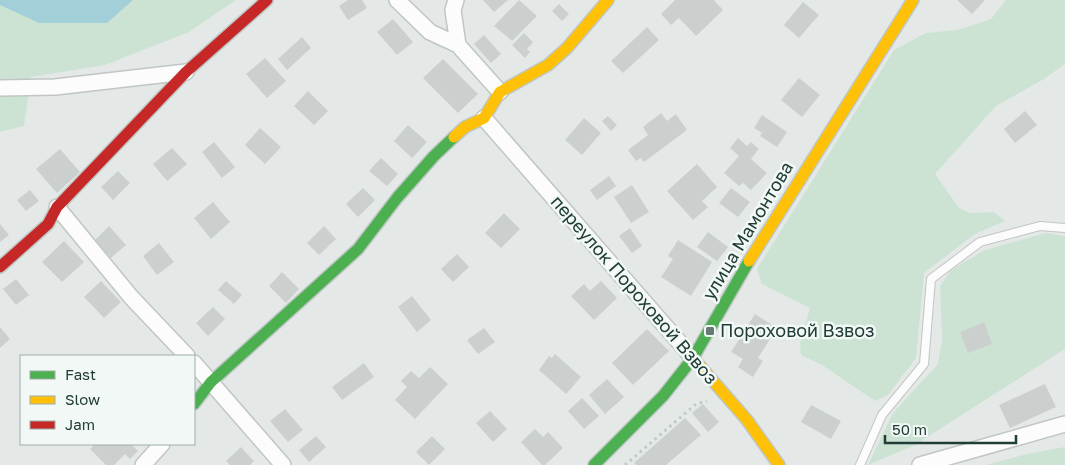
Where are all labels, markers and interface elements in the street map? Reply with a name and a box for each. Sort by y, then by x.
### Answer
street label: улица Мамонтова [697,157,797,304]
street label: переулок Пороховой Взвоз [547,190,723,388]
place label: Пороховой Взвоз [720,319,875,341]
marker: Пороховой Взвоз [704,325,716,337]
legend [20,355,195,445]
text: Fast [65,365,96,383]
text: Slow [65,390,100,408]
scale bar [885,412,1016,444]
text: Jam [65,415,95,433]
text: 50 m [892,420,927,438]

